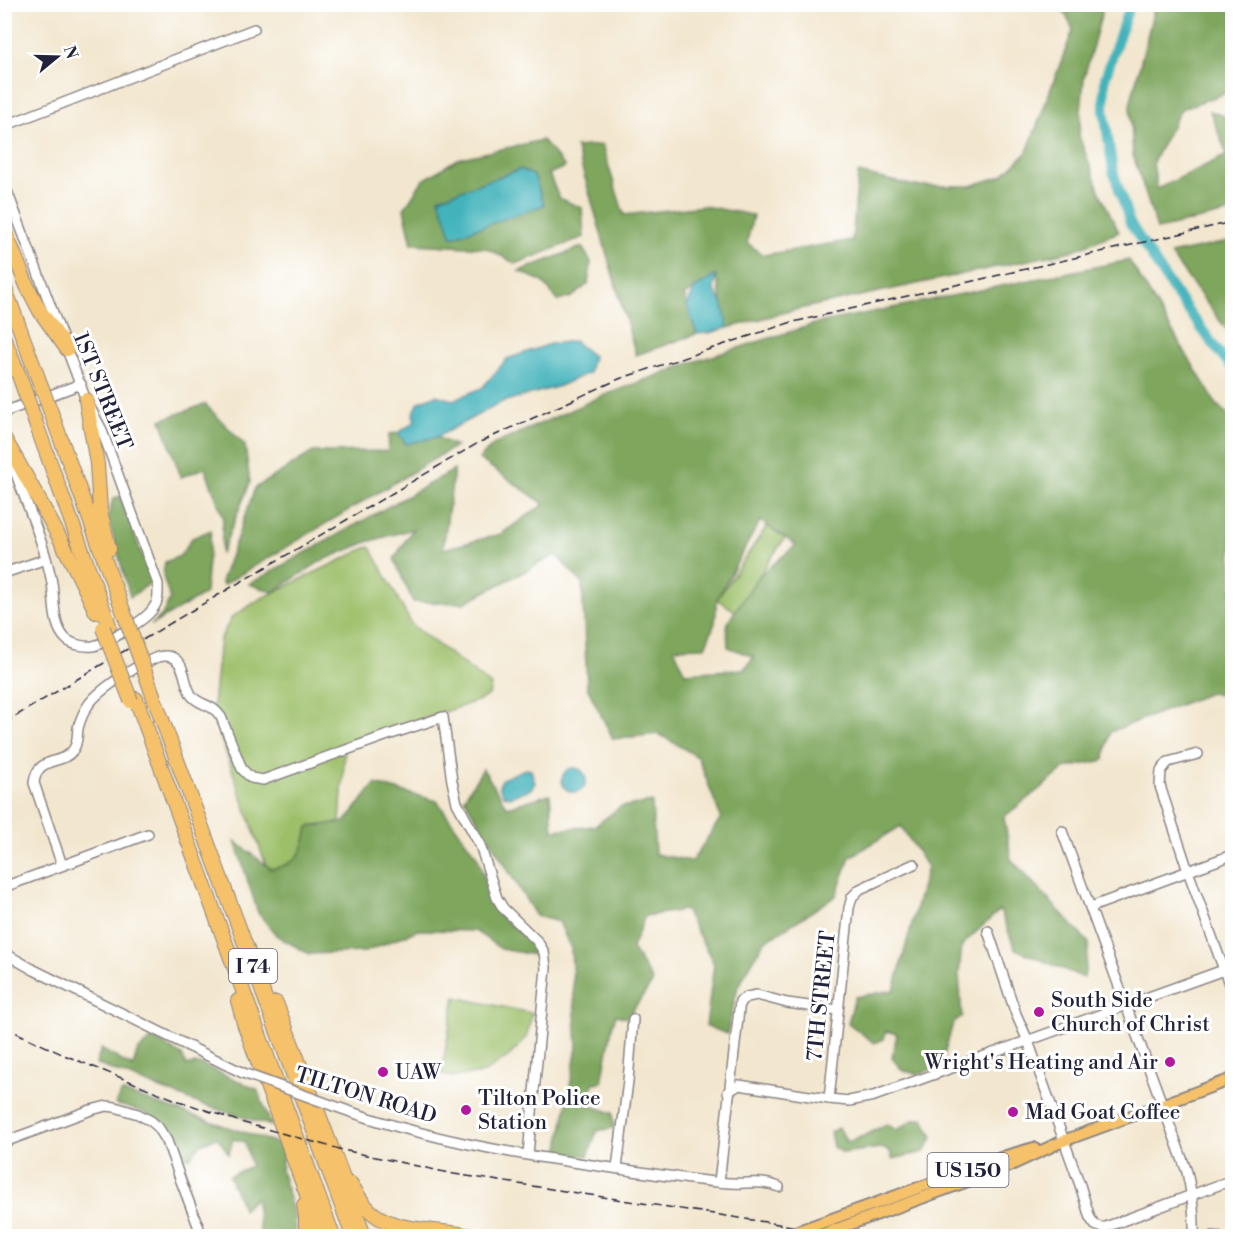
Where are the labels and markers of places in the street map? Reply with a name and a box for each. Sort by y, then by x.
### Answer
place label: South Side Church of Christ [1051,988,1210,1038]
marker: South Side Church of Christ [1032,1005,1046,1019]
place label: Wright's Heating and Air [923,1050,1158,1076]
marker: Wright's Heating and Air [1163,1055,1177,1069]
place label: UAW [395,1060,442,1086]
marker: UAW [376,1065,390,1079]
place label: Tilton Police Station [478,1086,601,1136]
place label: Mad Goat Coffee [1025,1100,1180,1126]
marker: Tilton Police Station [459,1103,473,1117]
marker: Mad Goat Coffee [1006,1105,1020,1119]

